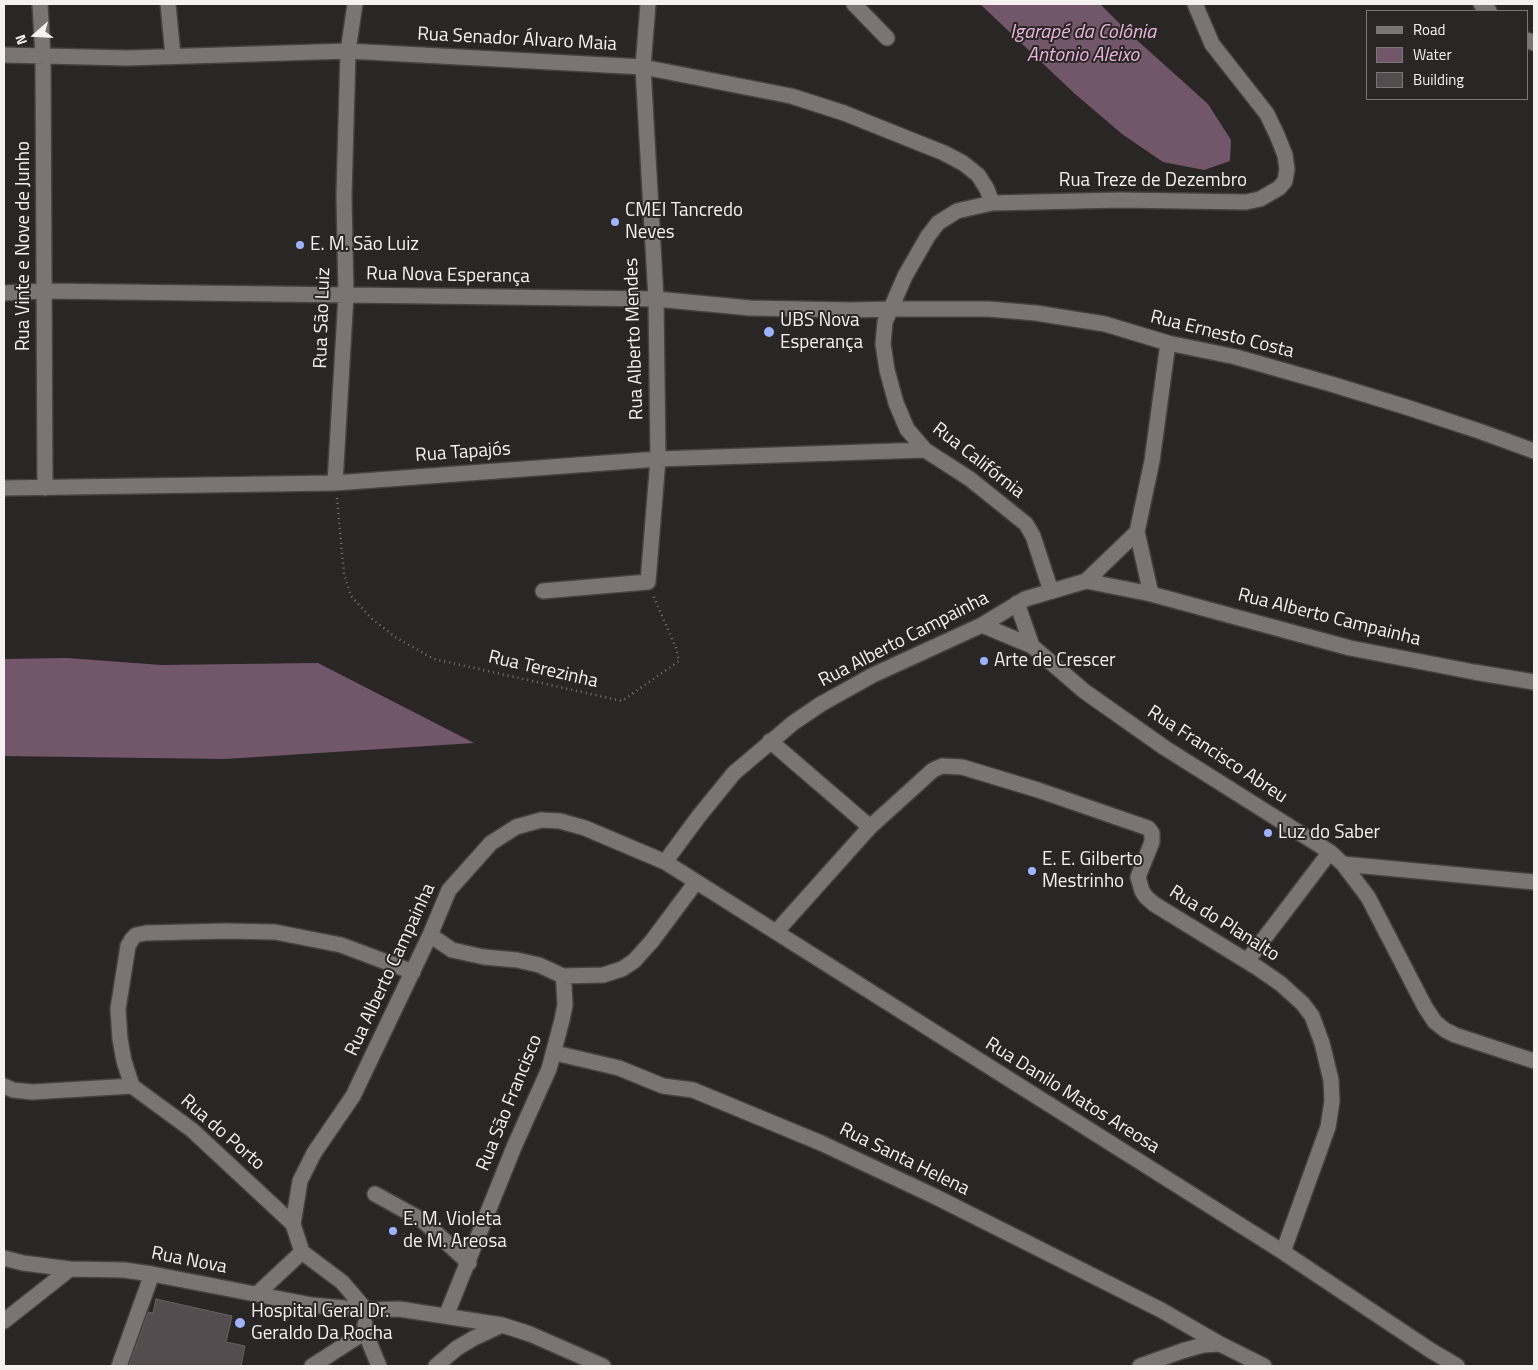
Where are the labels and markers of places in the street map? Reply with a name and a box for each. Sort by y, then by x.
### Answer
place label: CMEI Tancredo Neves [625,200,743,244]
marker: CMEI Tancredo Neves [609,216,621,228]
place label: E. M. São Luiz [310,234,419,256]
marker: E. M. São Luiz [294,239,306,251]
place label: UBS Nova Esperança [780,310,863,354]
marker: UBS Nova Esperança [762,325,776,339]
place label: Arte de Crescer [994,650,1116,672]
marker: Arte de Crescer [978,655,990,667]
place label: Luz do Saber [1278,822,1380,844]
marker: Luz do Saber [1262,827,1274,839]
place label: E. E. Gilberto Mestrinho [1042,849,1143,893]
marker: E. E. Gilberto Mestrinho [1026,865,1038,877]
place label: E. M. Violeta de M. Areosa [403,1209,507,1253]
marker: E. M. Violeta de M. Areosa [387,1225,399,1237]
place label: Hospital Geral Dr. Geraldo Da Rocha [251,1301,393,1345]
marker: Hospital Geral Dr. Geraldo Da Rocha [233,1316,247,1330]

